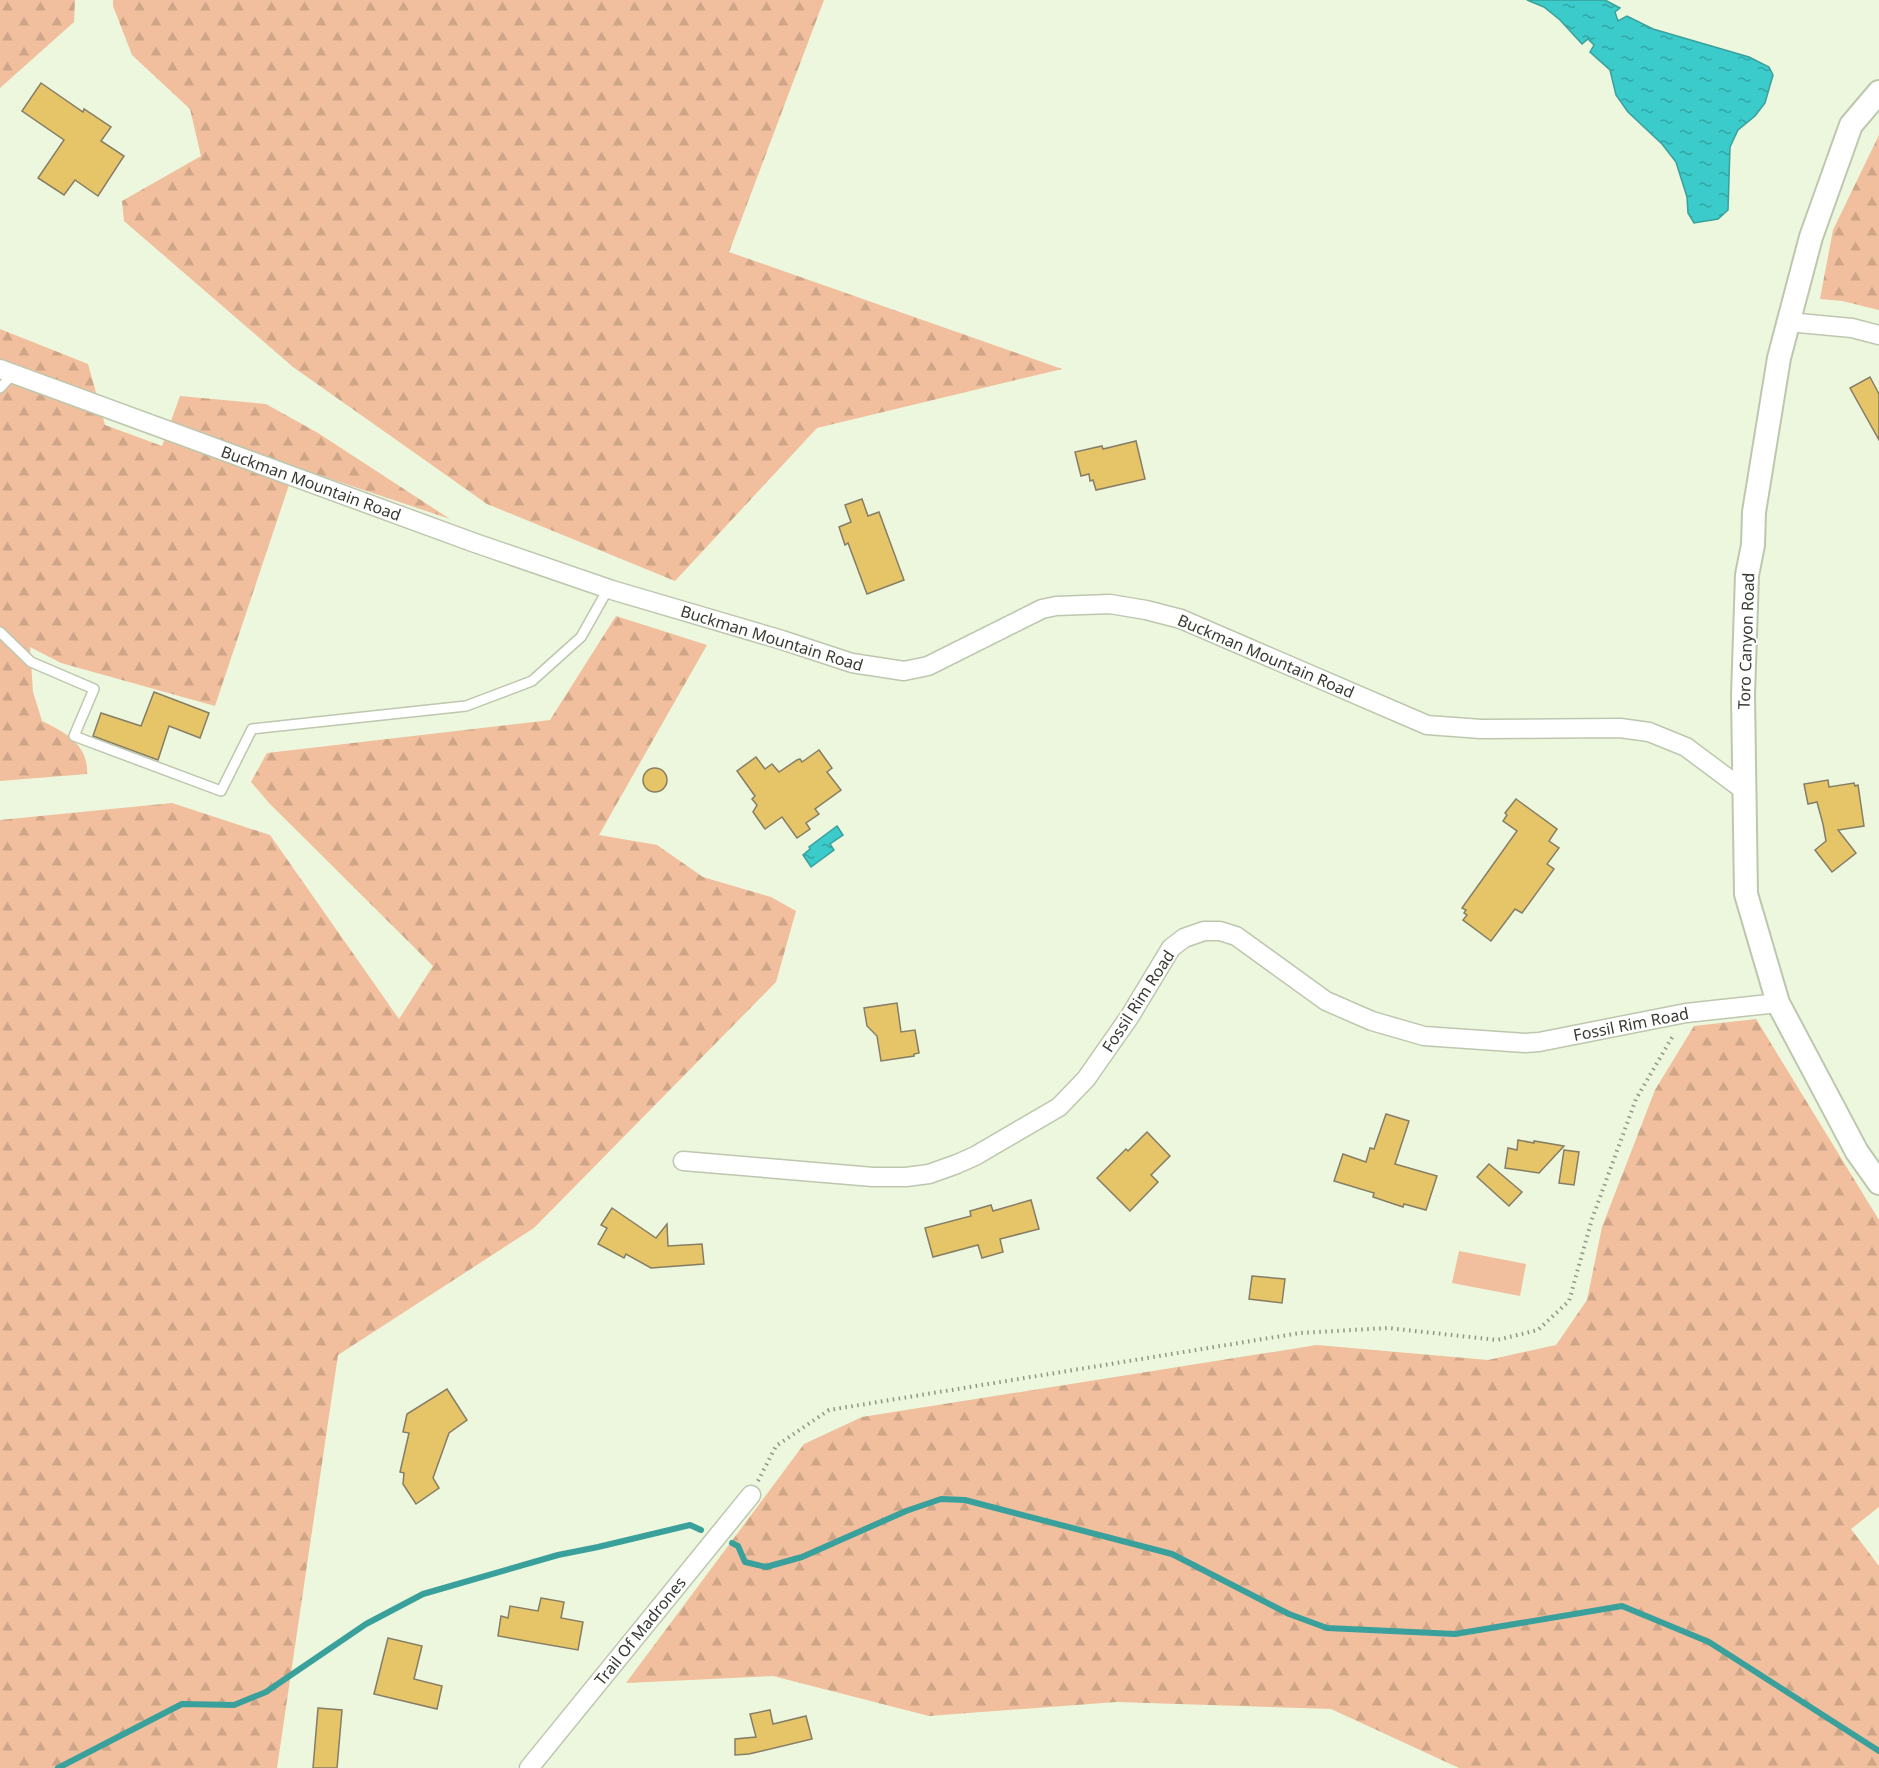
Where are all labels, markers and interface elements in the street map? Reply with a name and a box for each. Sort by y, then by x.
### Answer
street label: Buckman Mountain Road [218,440,404,526]
street label: Toro Canyon Road [1733,572,1759,710]
street label: Buckman Mountain Road [678,600,866,676]
street label: Buckman Mountain Road [1174,609,1358,703]
street label: Fossil Rim Road [1097,946,1179,1056]
street label: Fossil Rim Road [1571,1002,1691,1046]
street label: Trail Of Madrones [589,1572,691,1690]

